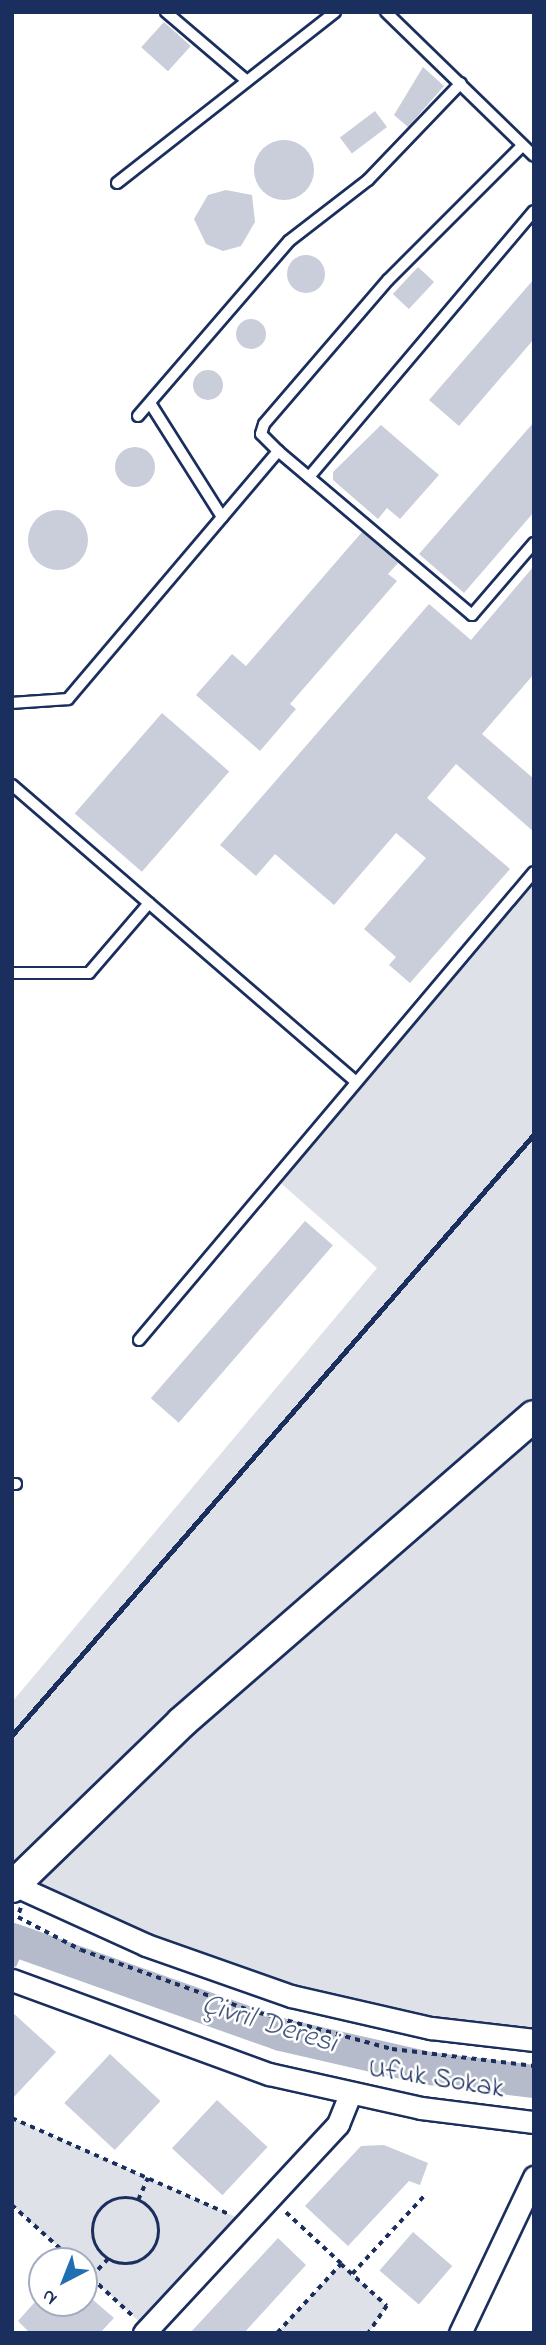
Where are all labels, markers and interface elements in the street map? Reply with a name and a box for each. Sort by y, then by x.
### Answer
water label: Çivril Deresi [197,1987,341,2063]
street label: Ufuk Sokak [366,2053,506,2107]
north arrow [28,2247,98,2317]
text: N [36,2282,64,2311]

